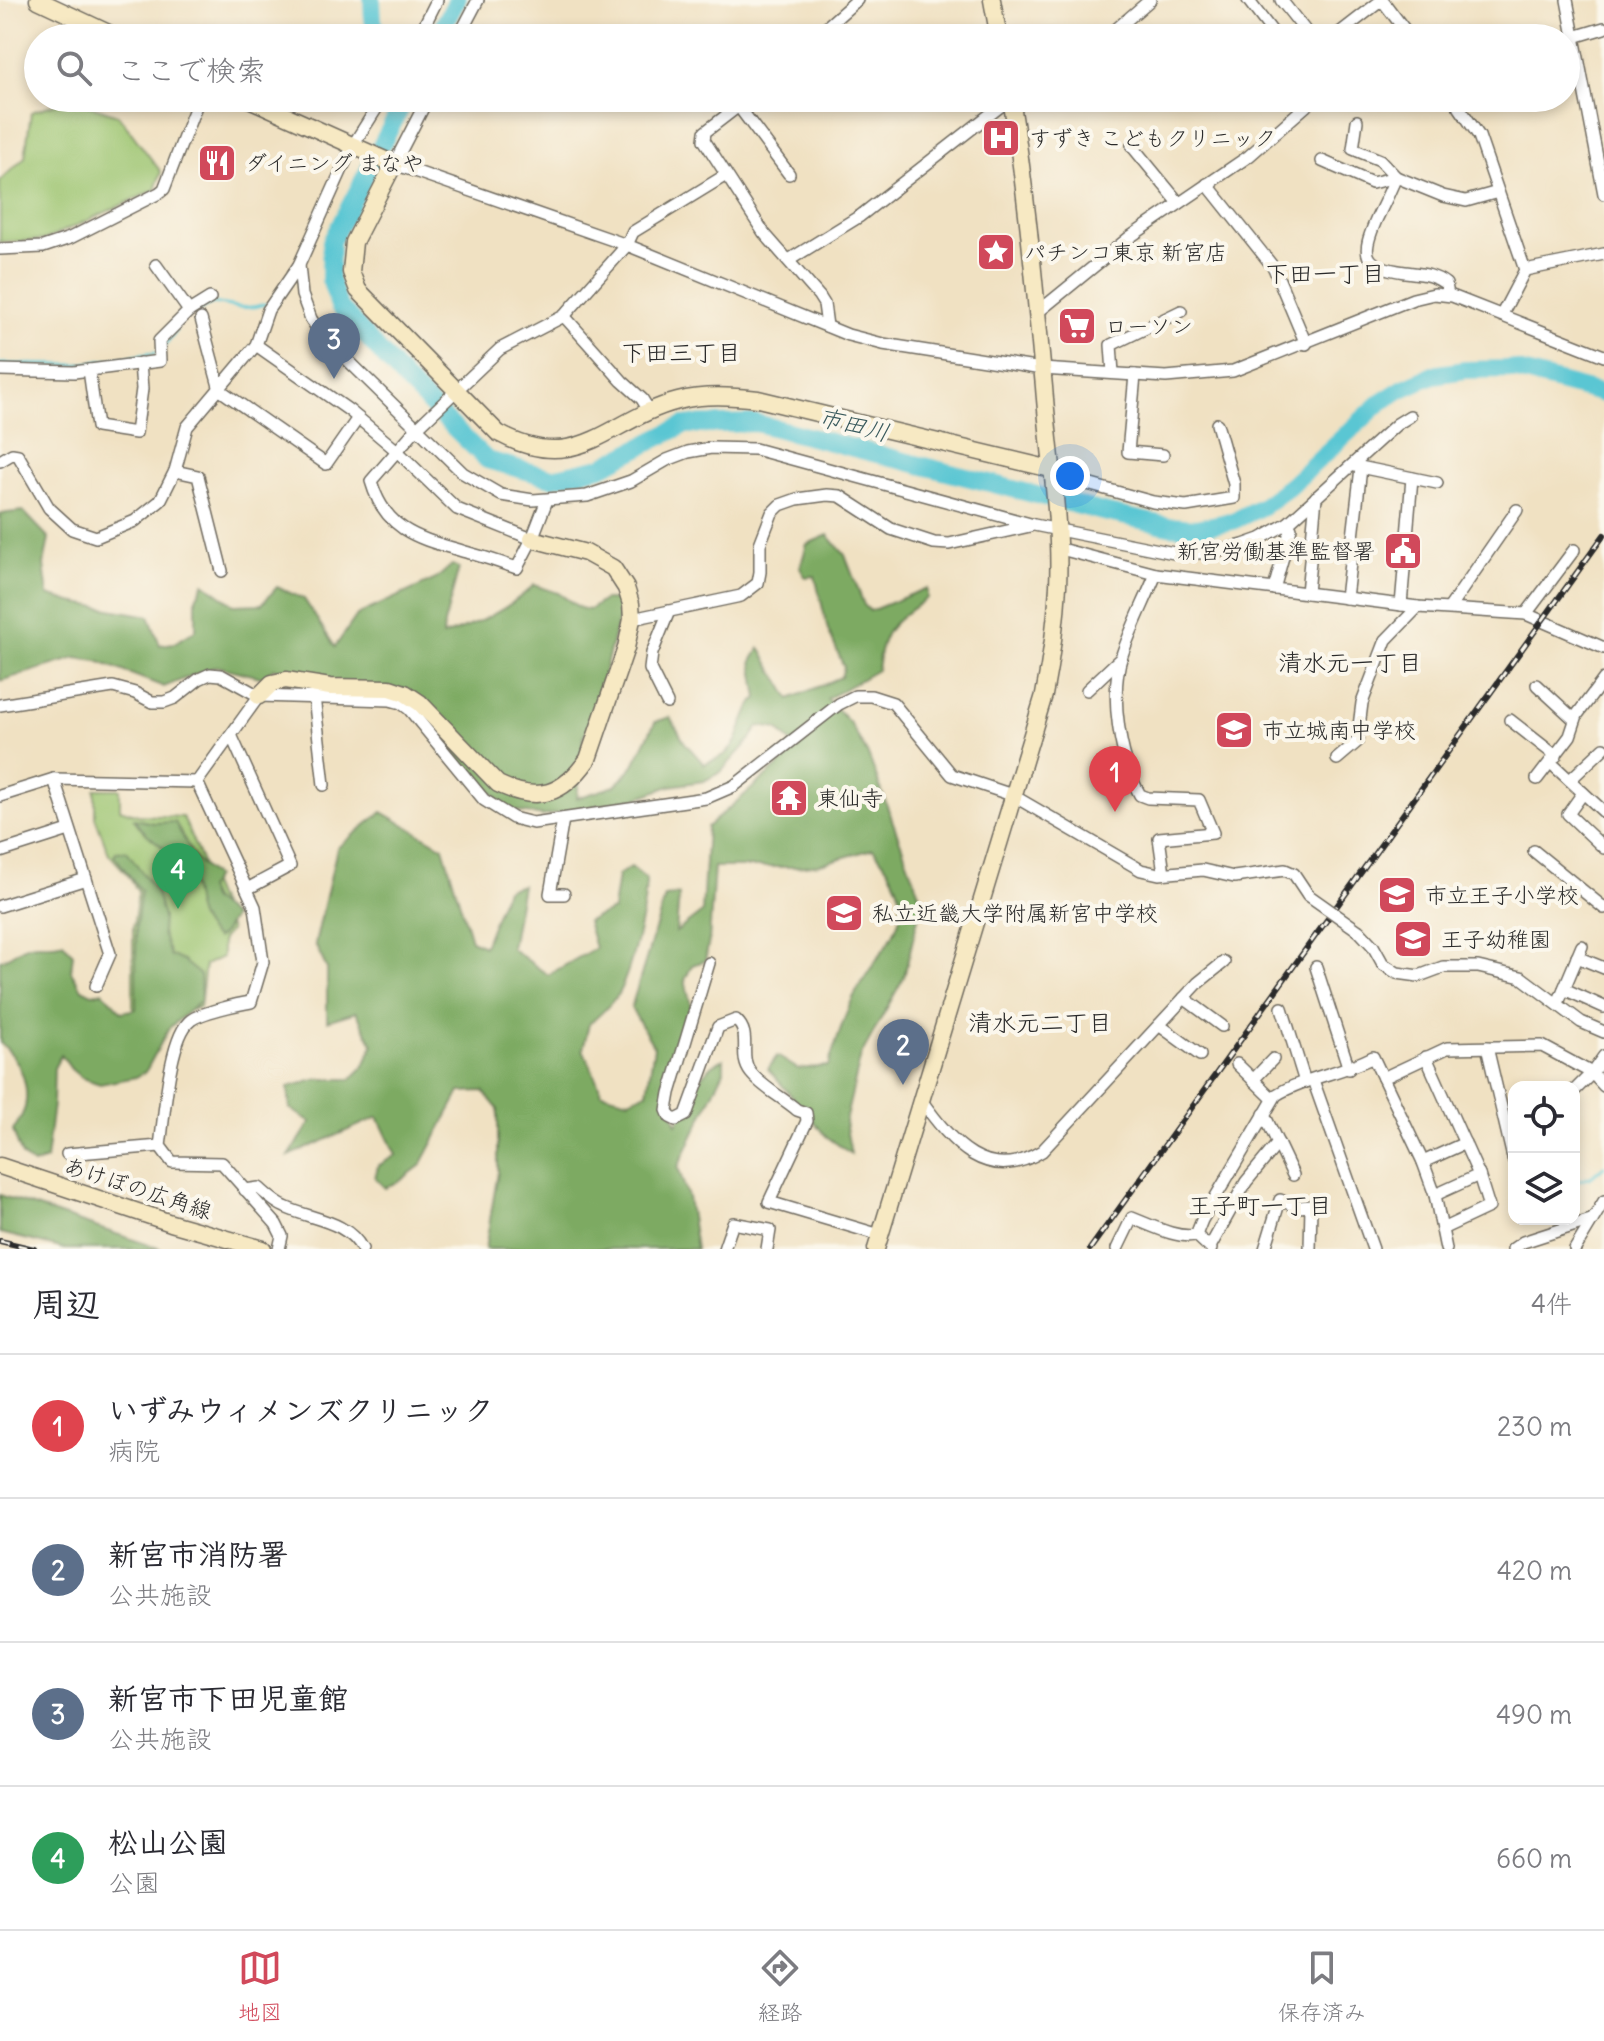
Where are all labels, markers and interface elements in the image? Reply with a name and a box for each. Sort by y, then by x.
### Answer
search box [24,24,1580,112]
icon: search [52,46,96,90]
text: ここで検索 [116,51,266,89]
hospital icon: すずき こどもクリニック [980,117,1022,159]
place label: すずき こどもクリニック [1029,124,1276,152]
restaurant icon: ダイニング まなや [196,142,238,184]
place label: ダイニング まなや [245,149,424,177]
place icon: パチンコ東京 新宮店 [975,231,1017,273]
place label: パチンコ東京 新宮店 [1024,238,1227,266]
district label: 下田一丁目 [1265,258,1385,288]
supermarket icon: ローソン [1056,305,1098,347]
place label: ローソン [1105,312,1193,340]
pin: 3 [308,313,360,379]
district label: 下田三丁目 [621,337,741,367]
water label: 市田川 [815,401,893,447]
your location [1050,456,1090,496]
public building icon: 新宮労働基準監督署 [1382,530,1424,572]
place label: 新宮労働基準監督署 [1177,537,1375,565]
district label: 清水元一丁目 [1278,647,1422,677]
school or university icon: 市立城南中学校 [1213,709,1255,751]
place label: 市立城南中学校 [1262,716,1416,744]
pin: 1 [1089,746,1141,812]
temple icon: 東仙寺 [768,777,810,819]
place label: 東仙寺 [817,784,883,812]
pin: 4 [152,843,204,909]
school or university icon: 市立王子小学校 [1376,874,1418,916]
place label: 市立王子小学校 [1425,881,1579,909]
school or university icon: 私立近畿大学附属新宮中学校 [823,892,865,934]
place label: 私立近畿大学附属新宮中学校 [872,899,1158,927]
school or university icon: 王子幼稚園 [1392,918,1434,960]
place label: 王子幼稚園 [1441,925,1551,953]
district label: 清水元二丁目 [968,1007,1112,1037]
pin: 2 [877,1019,929,1085]
map controls [1508,1081,1580,1225]
button: locate [1508,1081,1580,1153]
street label: あけぼの広角線 [60,1151,216,1225]
button: layers [1508,1153,1580,1225]
district label: 王子町一丁目 [1188,1190,1332,1220]
text: 周辺 [32,1282,100,1325]
text: 4件 [1531,1287,1572,1320]
text: いずみウィメンズクリニック [108,1391,494,1429]
text: 1 [53,1410,63,1443]
text: 230 m [1497,1410,1572,1443]
text: 病院 [108,1434,160,1467]
text: 新宮市消防署 [108,1535,288,1573]
text: 2 [51,1554,65,1587]
text: 420 m [1497,1554,1572,1587]
text: 公共施設 [108,1578,212,1611]
text: 新宮市下田児童館 [108,1679,348,1717]
text: 3 [51,1698,65,1731]
text: 490 m [1496,1698,1572,1731]
text: 公共施設 [108,1722,212,1755]
text: 松山公園 [108,1823,228,1861]
text: 4 [50,1842,66,1875]
text: 660 m [1496,1842,1572,1875]
text: 公園 [108,1866,160,1899]
tab: 地図 [238,1946,282,2026]
tab: 経路 [758,1946,802,2026]
tab: 保存済み [1278,1946,1366,2026]

